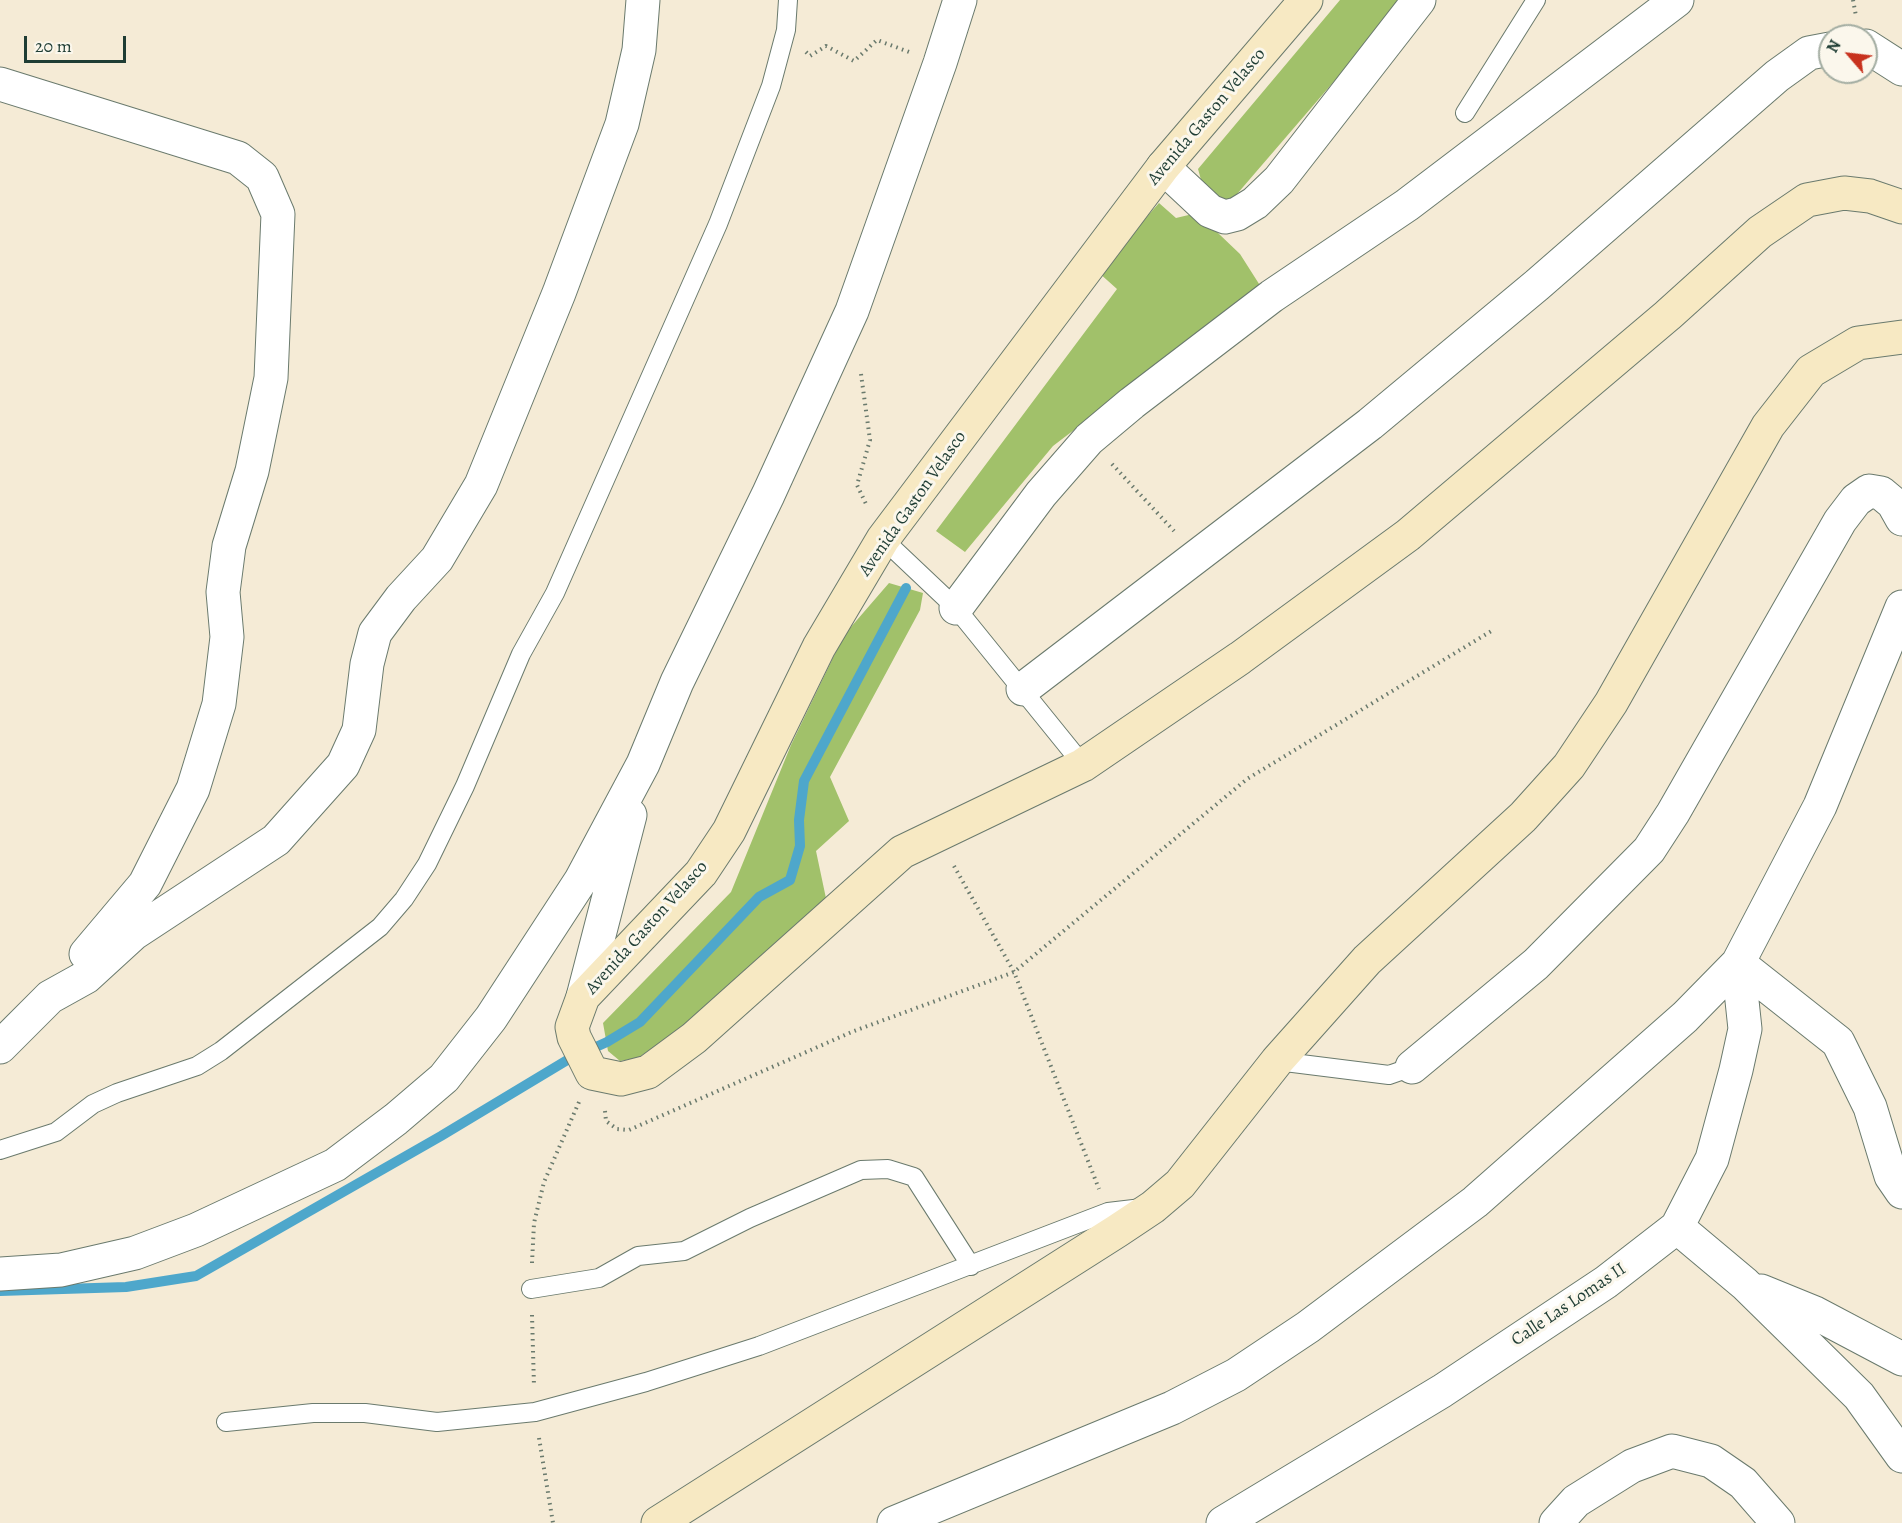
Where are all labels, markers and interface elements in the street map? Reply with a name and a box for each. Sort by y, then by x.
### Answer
scale bar [27,24,129,62]
north arrow [1818,24,1878,84]
text: 20 m [35,34,72,58]
text: N [1821,36,1846,57]
street label: Avenida Gaston Velasco [1143,44,1271,190]
street label: Avenida Gaston Velasco [855,427,971,581]
street label: Avenida Gaston Velasco [581,857,713,999]
street label: Calle Las Lomas II [1508,1259,1630,1351]

